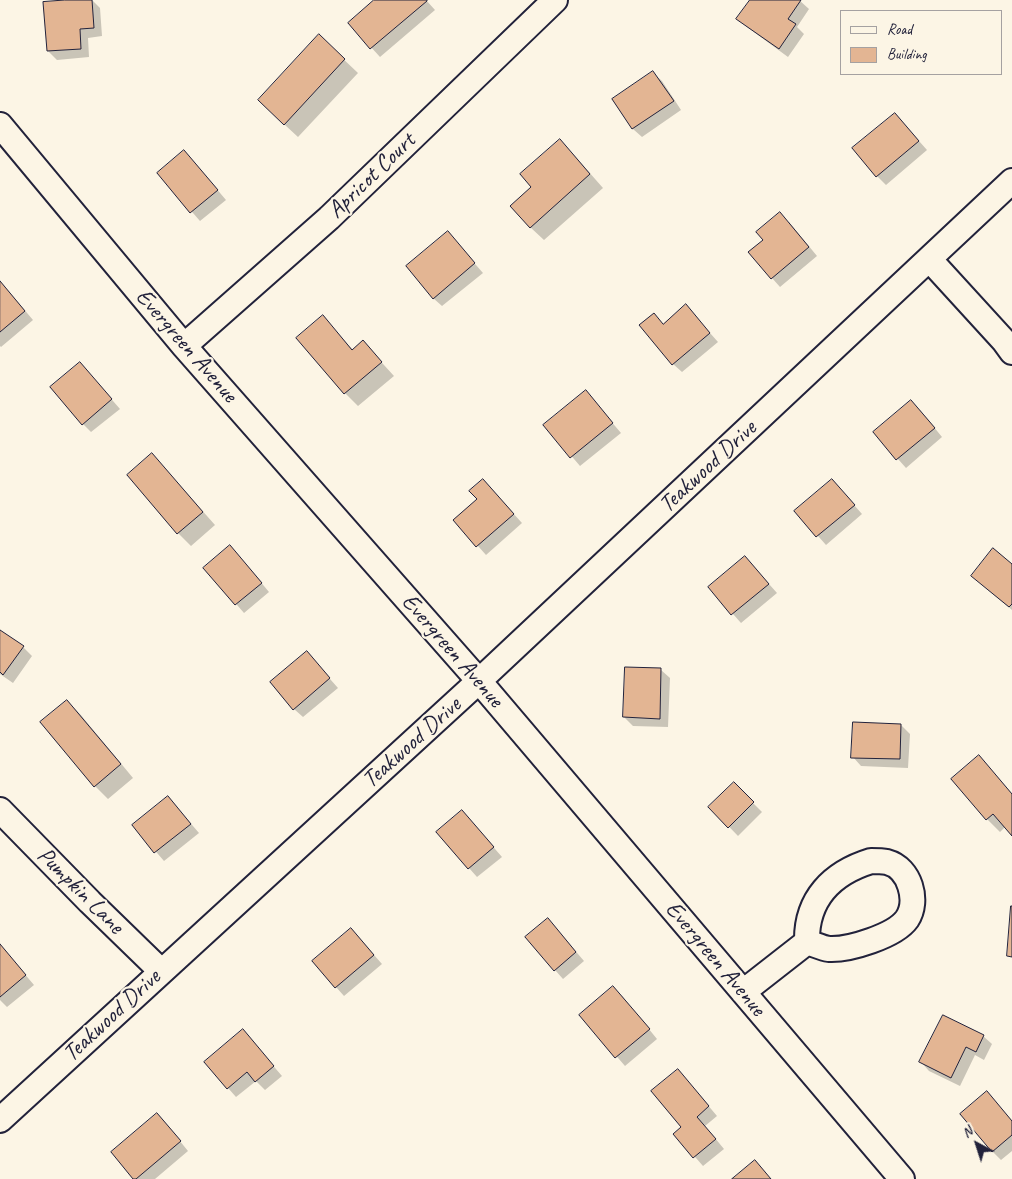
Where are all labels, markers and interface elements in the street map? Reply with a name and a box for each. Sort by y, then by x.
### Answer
legend [840,10,1002,75]
text: Road [887,20,912,39]
text: Building [887,45,926,64]
street label: Apricot Court [322,127,422,225]
street label: Evergreen Avenue [129,283,243,409]
street label: Teakwood Drive [653,415,763,519]
street label: Evergreen Avenue [395,588,509,714]
street label: Teakwood Drive [357,691,467,795]
street label: Pumpkin Lane [31,842,129,940]
street label: Evergreen Avenue [659,896,771,1022]
street label: Teakwood Drive [57,964,167,1068]
north arrow [952,1119,1002,1169]
text: N [958,1123,976,1141]

